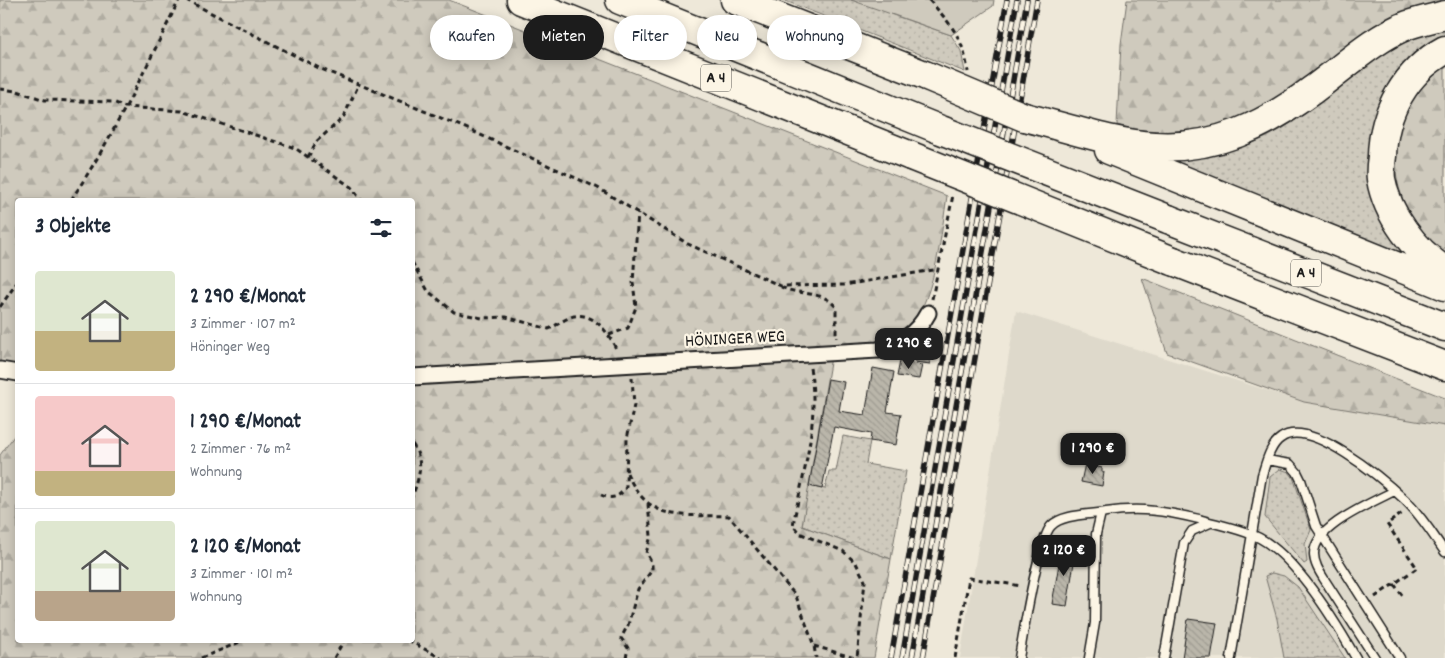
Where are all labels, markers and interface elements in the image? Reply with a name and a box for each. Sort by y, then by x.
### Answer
chip: Kaufen [430,15,513,60]
chip: Mieten [523,15,604,60]
chip: Filter [614,15,687,60]
chip: Neu [697,15,757,60]
chip: Wohnung [767,15,862,60]
road number: A 4 [701,64,731,92]
text: 3 Objekte [35,213,111,243]
icon: filters [367,214,395,242]
road number: A 4 [1291,260,1321,286]
text: 2 290 €/Monat [190,283,306,313]
icon: home [75,291,135,351]
text: 3 Zimmer · 107 m² [190,313,296,336]
street label: HÖNINGER WEG [684,325,786,355]
pin: 2 290 € [863,328,955,370]
text: 2 290 € [886,332,932,355]
text: Höninger Weg [190,336,270,359]
text: 1 290 €/Monat [190,408,301,438]
icon: home [75,416,135,476]
pin: 1 290 € [1047,432,1139,475]
text: 1 290 € [1072,437,1114,460]
text: 2 Zimmer · 76 m² [190,438,291,461]
text: Wohnung [190,461,242,484]
text: 2 120 €/Monat [190,533,301,563]
pin: 2 120 € [1018,534,1110,577]
text: 2 120 € [1043,539,1085,562]
icon: home [75,541,135,601]
text: 3 Zimmer · 101 m² [190,563,293,586]
text: Wohnung [190,586,242,609]

